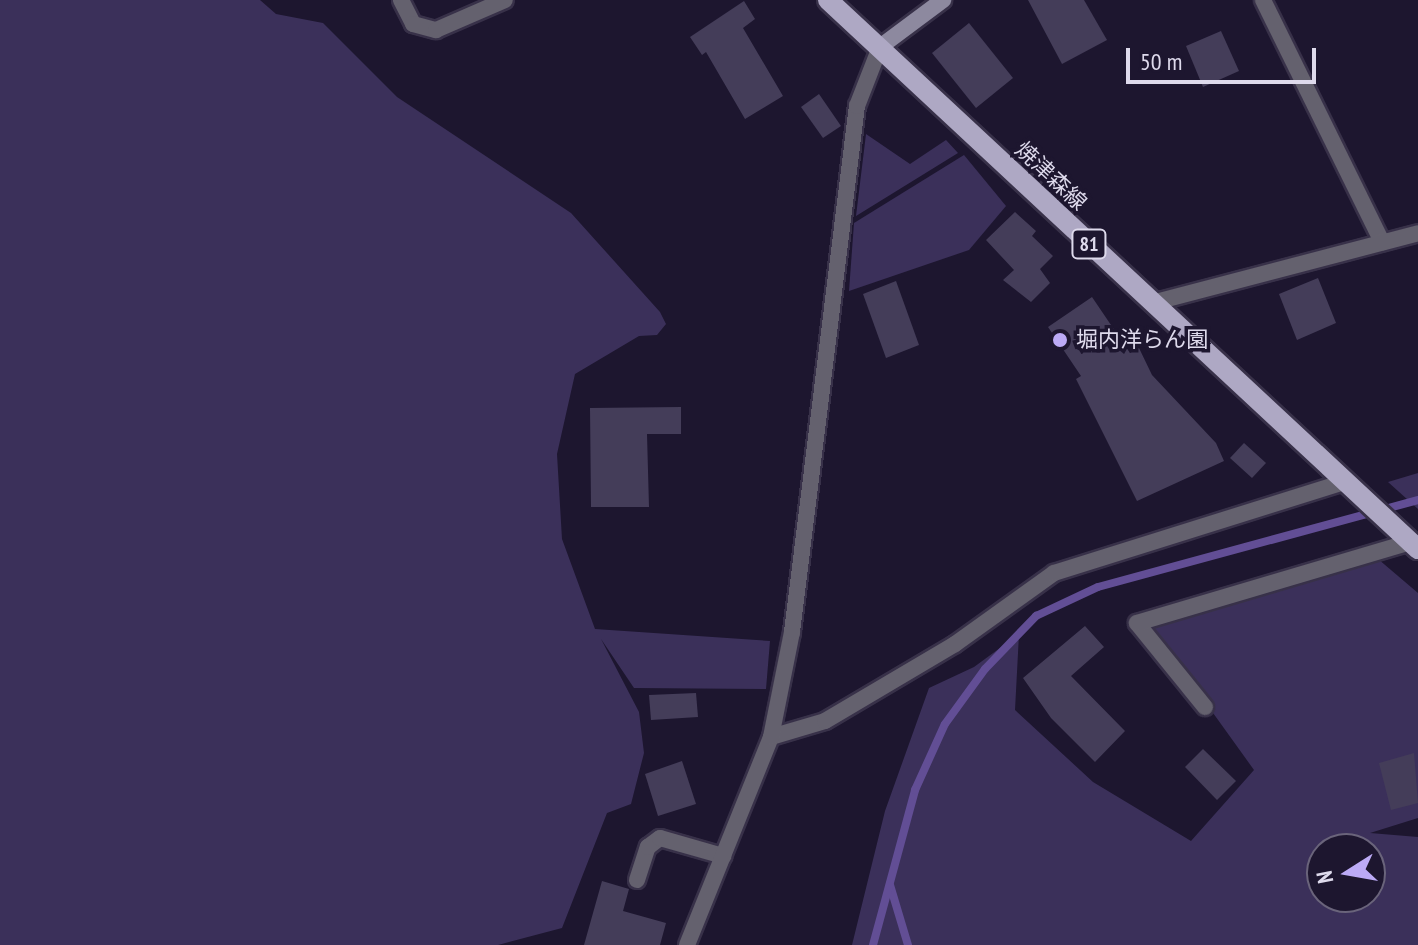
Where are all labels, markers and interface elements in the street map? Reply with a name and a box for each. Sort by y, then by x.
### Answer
scale bar [1130,32,1320,82]
text: 50 m [1140,46,1182,77]
street label: 焼津森線 [1010,136,1092,216]
road number: 81 [1071,228,1107,260]
place label: 堀内洋らん園 [1076,327,1208,353]
marker: 堀内洋らん園 [1051,331,1069,349]
north arrow [1306,833,1386,913]
text: N [1310,869,1339,886]

